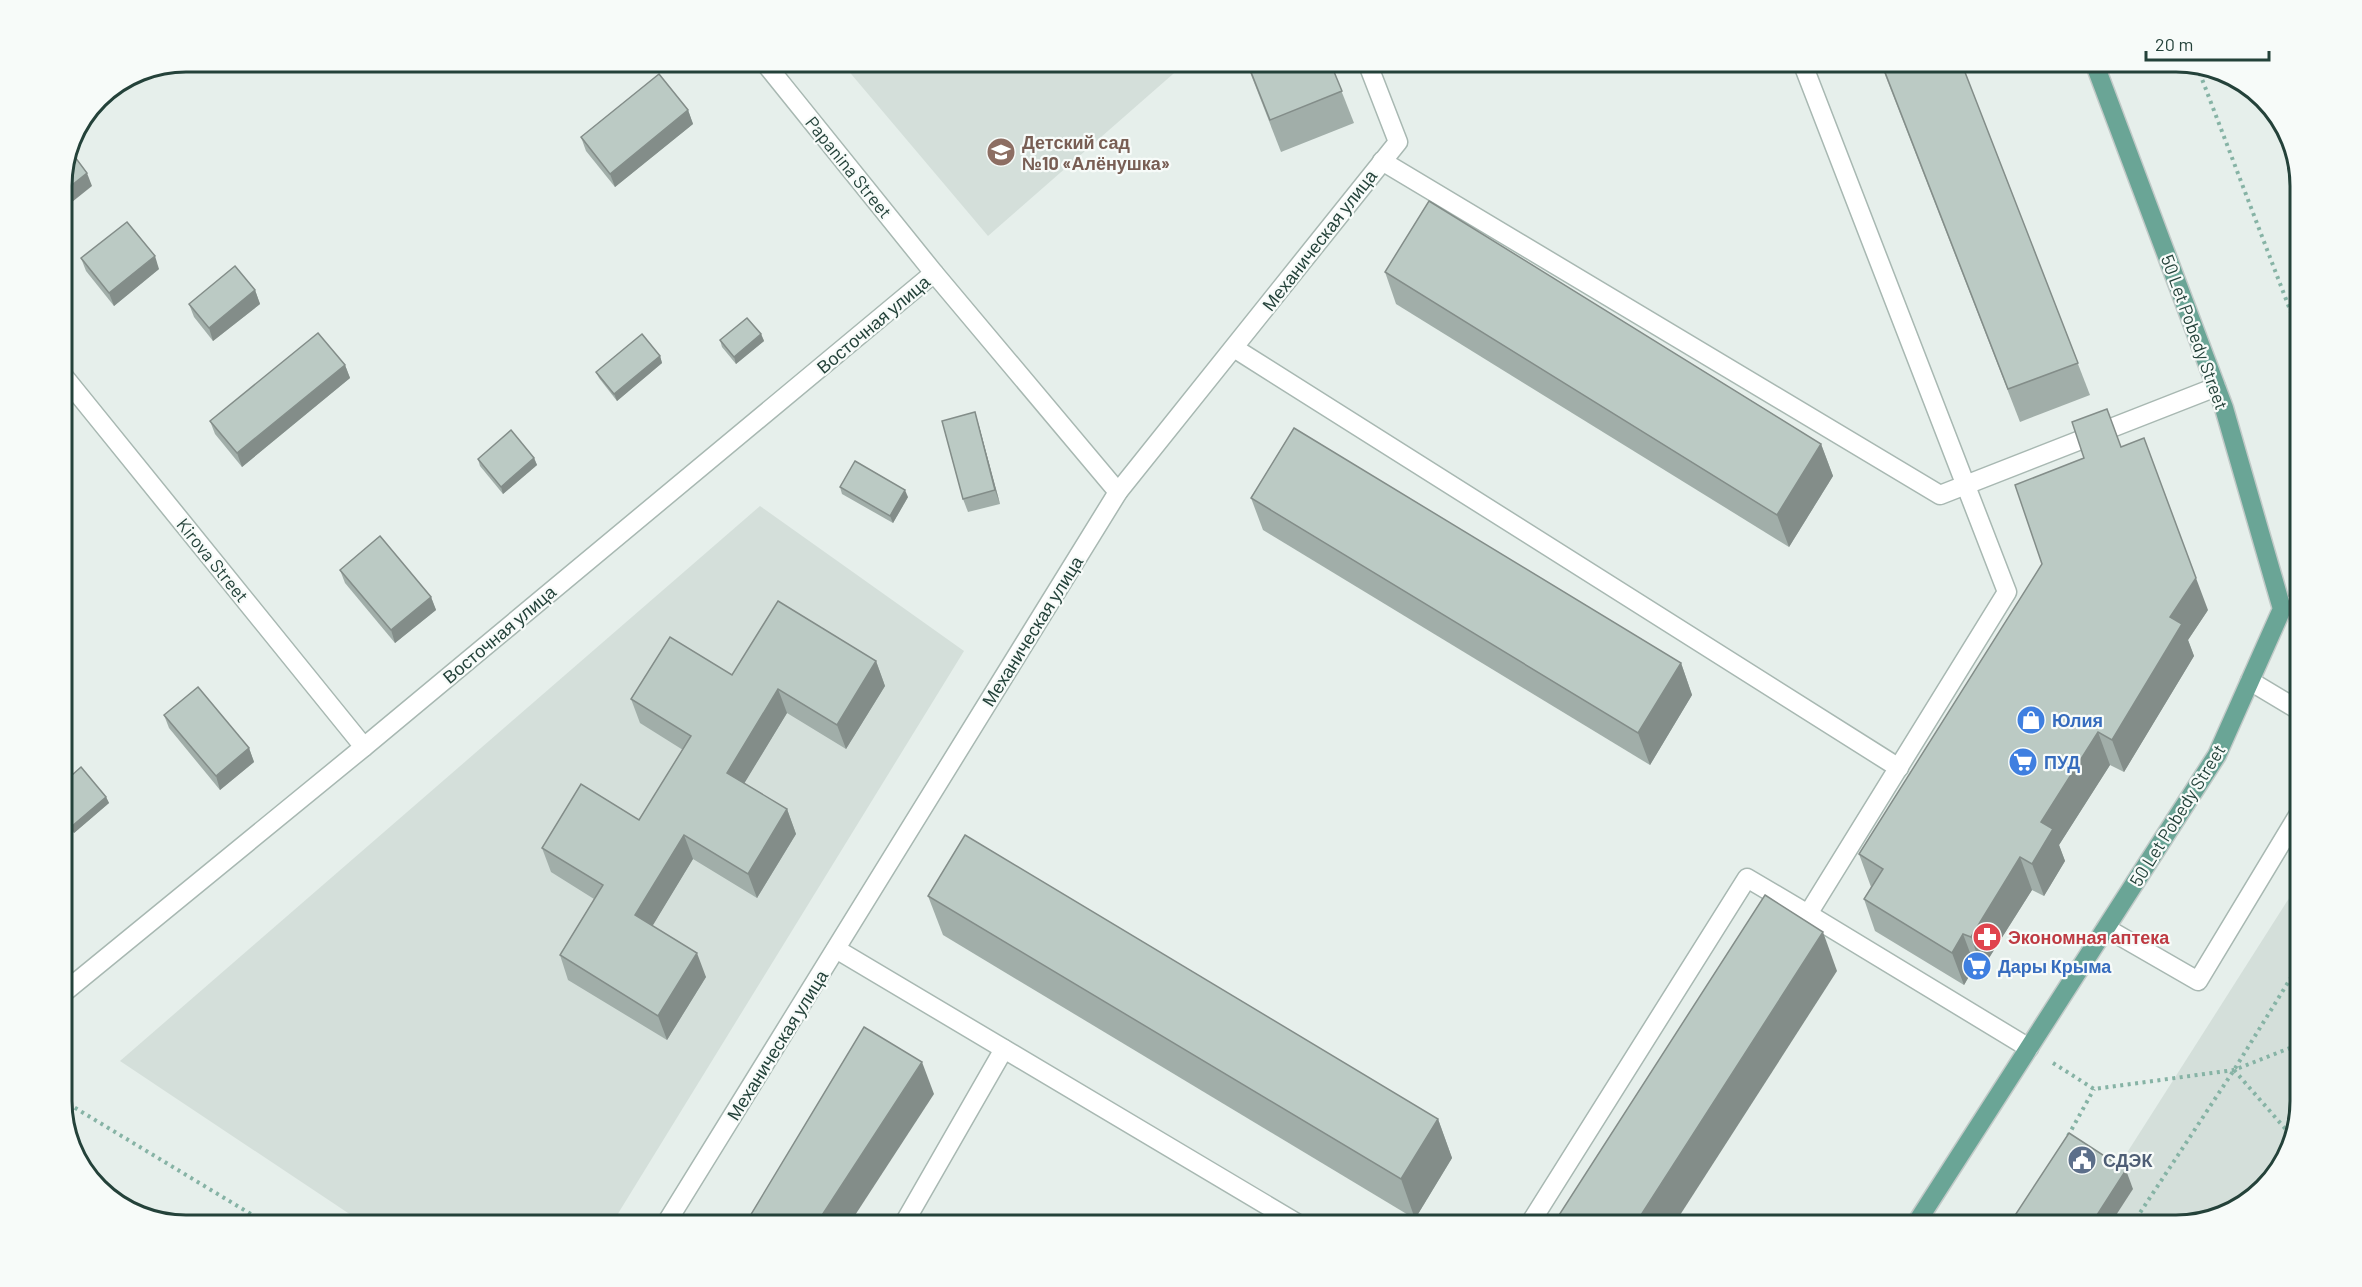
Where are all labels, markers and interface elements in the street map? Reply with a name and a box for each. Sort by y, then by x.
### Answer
scale bar [2146,24,2269,62]
text: 20 m [2155,33,2193,55]
street label: Papanina Street [801,112,897,222]
place label: Детский сад №10 «Алёнушка» [1022,131,1170,174]
school or university icon: Детский сад №10 «Алёнушка» [985,136,1017,168]
street label: Механическая улица [1257,164,1382,315]
street label: 50 Let Pobedy Street [2157,252,2233,412]
street label: Восточная улица [812,270,935,378]
street label: Kirova Street [172,514,254,606]
street label: Механическая улица [977,551,1088,710]
street label: Восточная улица [438,580,561,688]
shop icon: Юлия [2015,704,2047,736]
place label: Юлия [2052,709,2103,731]
street label: 50 Let Pobedy Street [2124,740,2230,890]
supermarket icon: ПУД [2007,746,2039,778]
place label: ПУД [2044,751,2080,773]
pharmacy icon: Экономная аптека [1971,921,2003,953]
place label: Экономная аптека [2008,926,2170,948]
supermarket icon: Дары Крыма [1961,950,1993,982]
place label: Дары Крыма [1998,955,2112,977]
street label: Механическая улица [722,965,833,1124]
public building icon: СДЭК [2066,1144,2098,1176]
place label: СДЭК [2103,1149,2153,1171]

